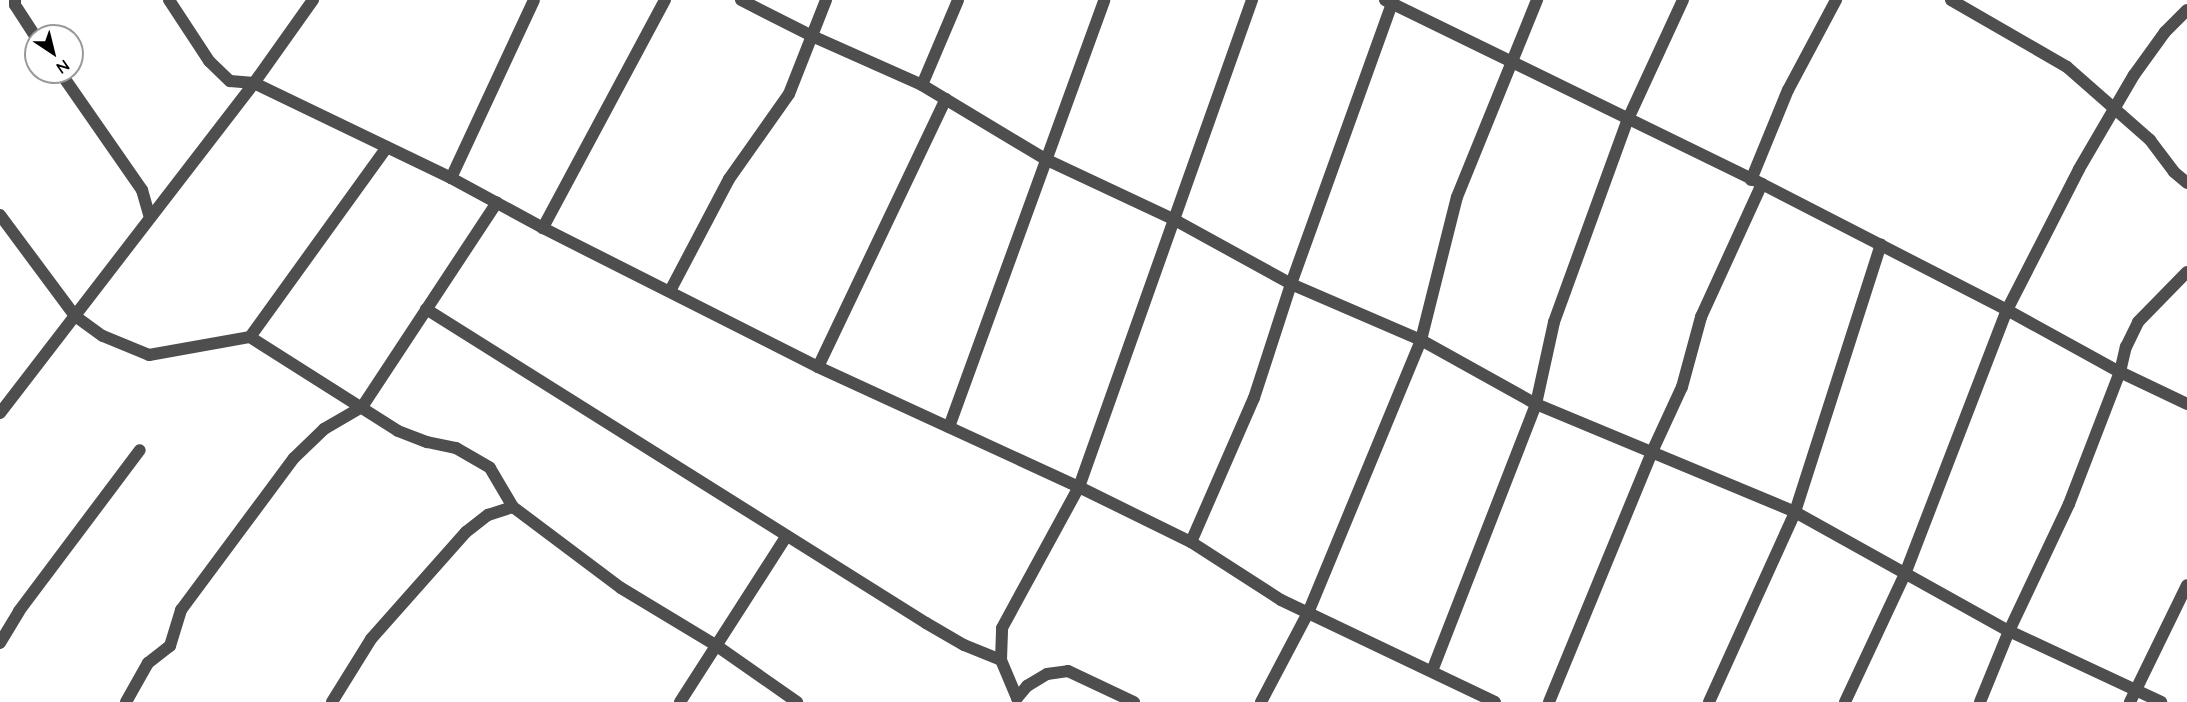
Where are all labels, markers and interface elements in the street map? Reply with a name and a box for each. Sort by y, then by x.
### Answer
north arrow [24,24,84,84]
text: N [53,56,74,79]

